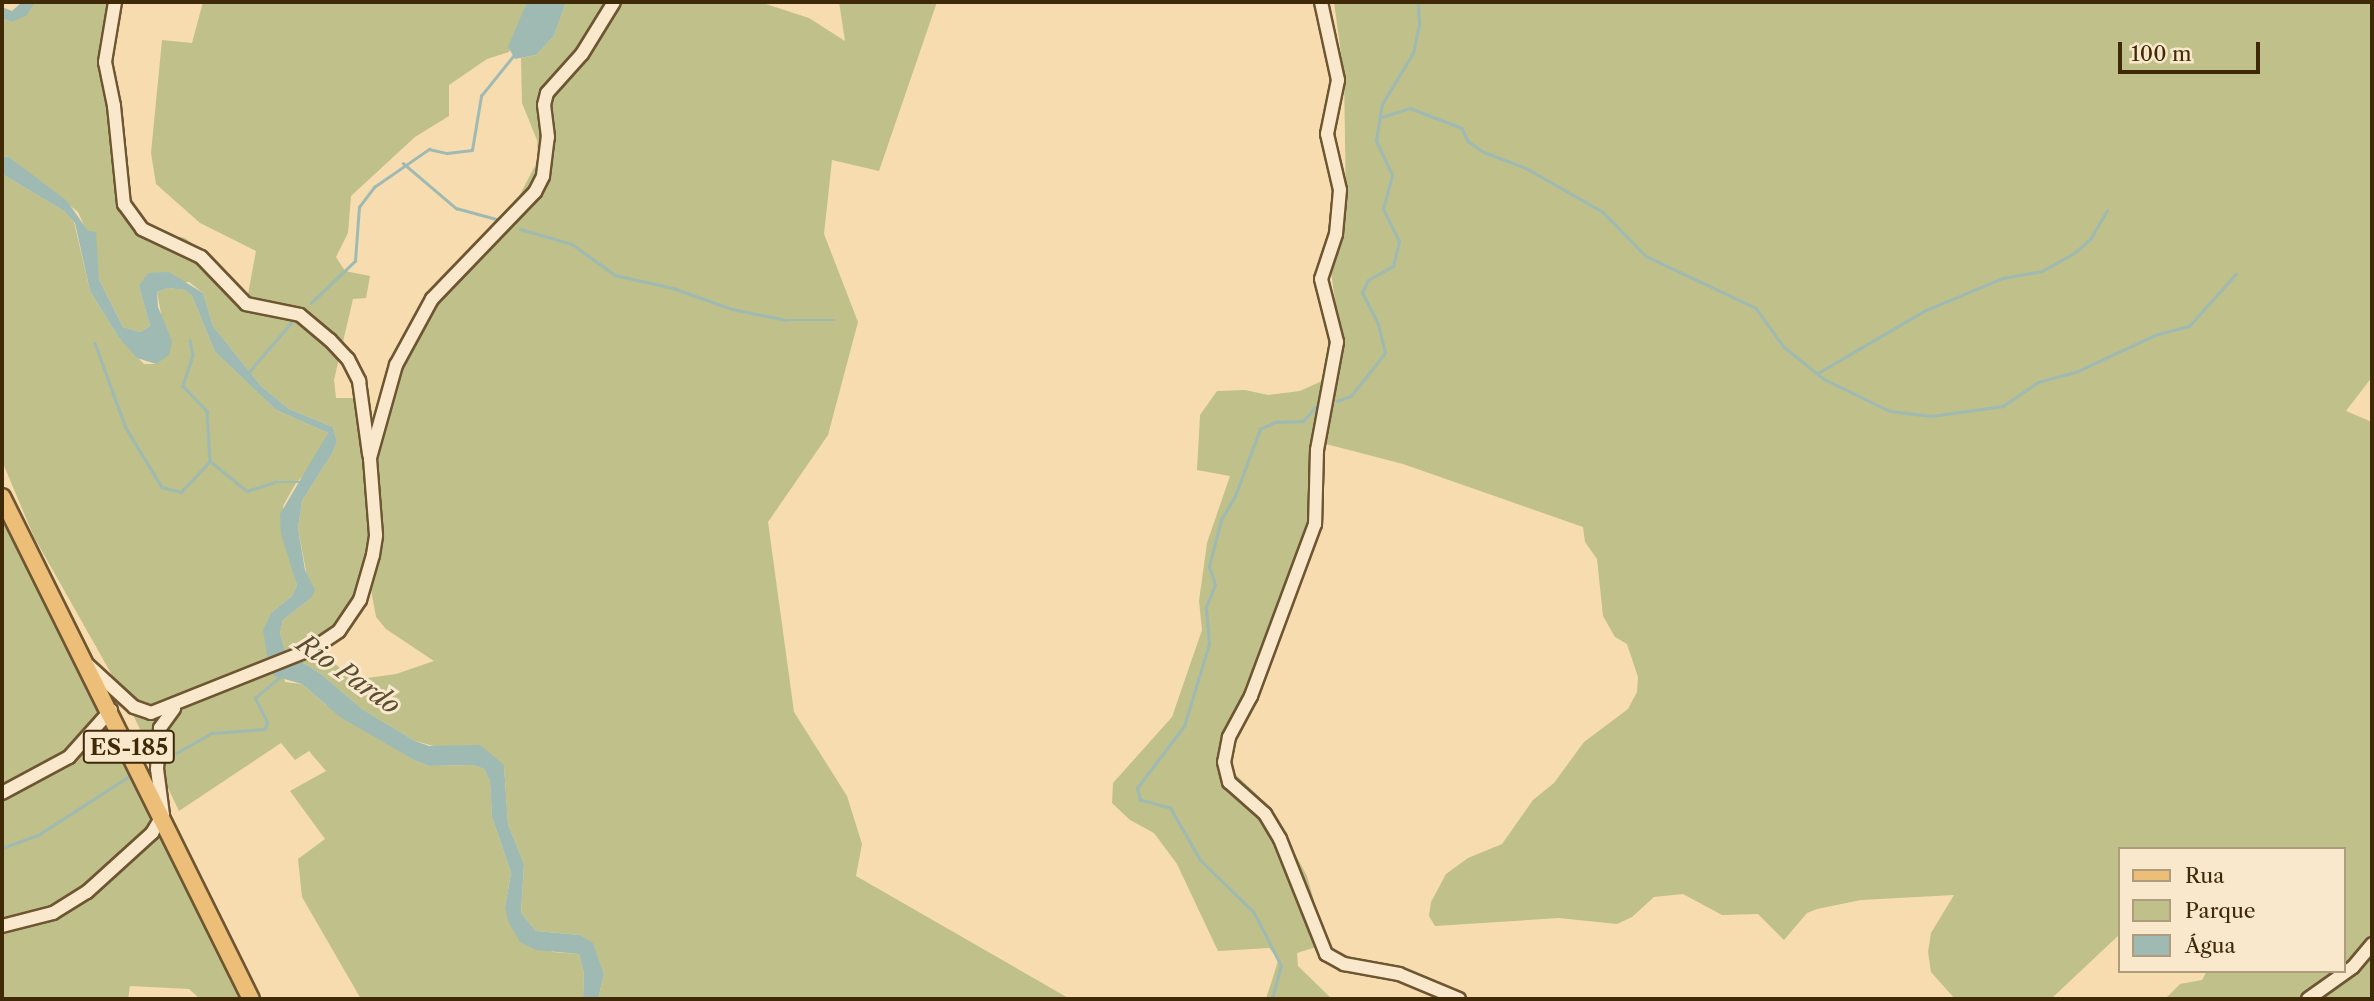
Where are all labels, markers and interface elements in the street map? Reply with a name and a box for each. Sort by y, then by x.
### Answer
scale bar [2122,28,2264,72]
text: 100 m [2131,41,2192,66]
water label: Rio Pardo [290,628,406,722]
road number: ES-185 [82,727,176,766]
legend [2118,847,2346,973]
text: Rua [2185,863,2224,888]
text: Parque [2185,898,2256,923]
text: Água [2185,933,2236,958]

